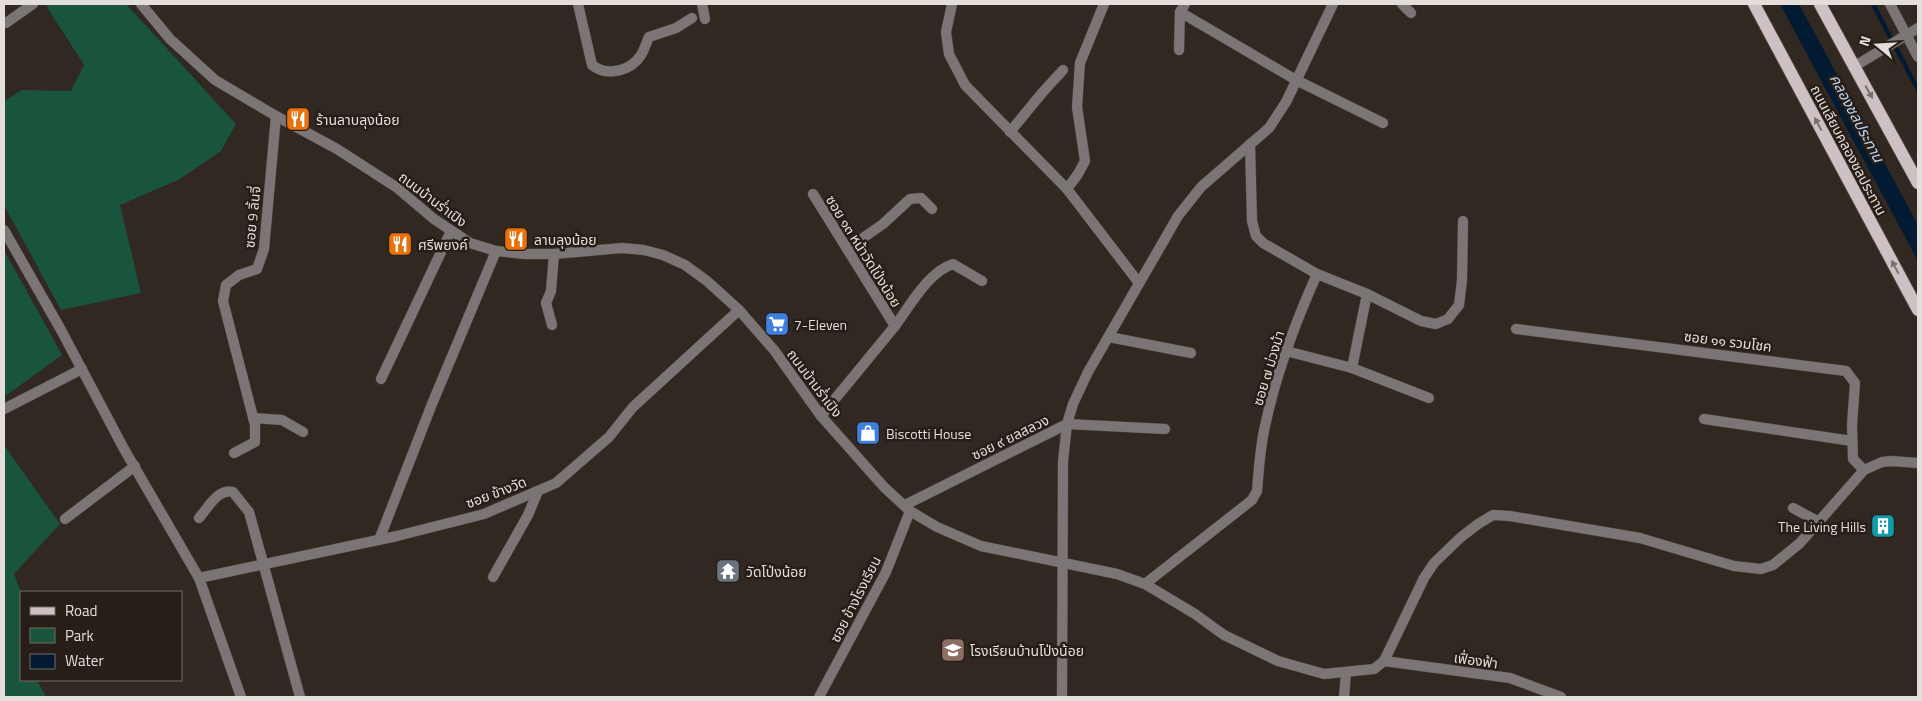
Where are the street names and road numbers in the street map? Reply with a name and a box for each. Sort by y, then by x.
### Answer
street label: ถนนเลียบคลองชลประทาน [1806,81,1892,219]
street label: ถนนบ้านร่ำเปิง [394,166,472,232]
street label: ซอย 9 ลิ้นจี่ [238,185,266,249]
street label: ซอย ๑๓ หน้าวัดโป่งน้อย [821,191,907,311]
street label: ซอย ๑๑ รวมโชค [1683,325,1773,357]
street label: ซอย ๗ ม่วงม้า [1247,328,1289,408]
street label: ถนนบ้านร่ำเปิง [782,344,848,422]
street label: ซอย ๙ ยลสลวง [968,409,1052,465]
street label: ซอย ข้างวัด [463,471,529,513]
street label: ซอย ข้างโรงเรียน [824,552,886,646]
street label: เฟื่องฟ้า [1453,647,1499,673]

